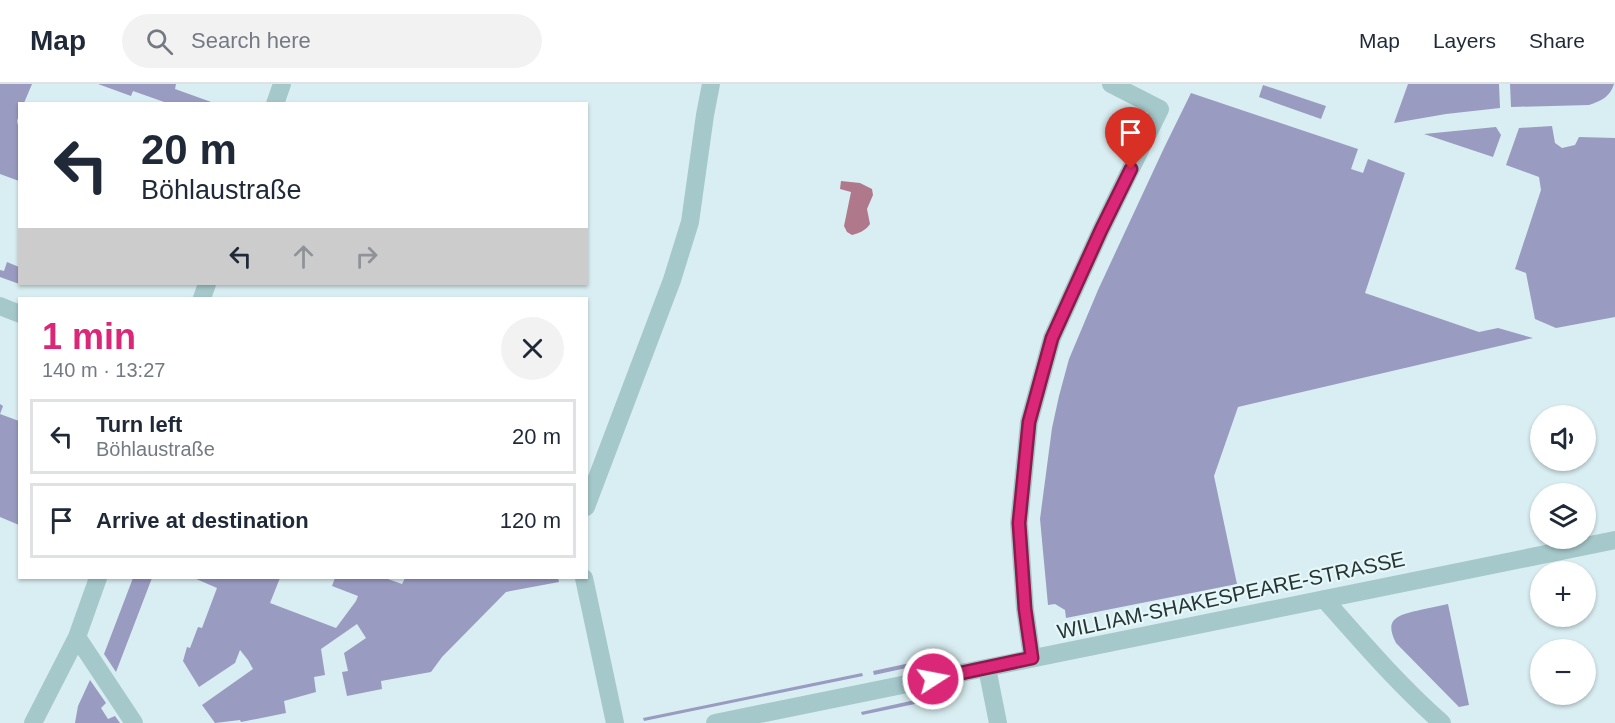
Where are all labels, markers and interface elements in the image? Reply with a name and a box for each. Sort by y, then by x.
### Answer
search box [122,14,542,68]
text: Map [30,25,86,56]
icon: search [143,25,176,58]
text: Search here [191,28,311,53]
text: Map [1359,29,1400,52]
text: Layers [1433,29,1496,52]
text: Share [1529,29,1585,52]
pin [1105,107,1156,169]
icon: arrive [1114,116,1147,149]
icon: left [42,126,120,204]
text: 20 m [141,126,237,173]
text: Böhlaustraße [141,175,302,205]
icon: left [224,240,257,273]
icon: ahead [287,240,320,273]
icon: right [350,240,383,273]
text: 1 min [42,316,136,357]
button: close [501,317,564,380]
text: 140 m · 13:27 [42,359,165,381]
map controls [1530,405,1596,705]
button: sound [1530,405,1596,471]
text: Turn left [96,412,182,437]
icon: left [45,420,78,453]
text: 20 m [512,424,561,449]
text: Böhlaustraße [96,438,215,460]
button: layers [1530,483,1596,549]
icon: arrive [45,504,78,537]
text: Arrive at destination [96,508,309,533]
text: 120 m [500,508,561,533]
street label: WILLIAM-SHAKESPEARE-STRASSE [1055,547,1407,643]
button: + [1530,561,1596,627]
button: − [1530,639,1596,705]
position arrow [901,647,965,711]

